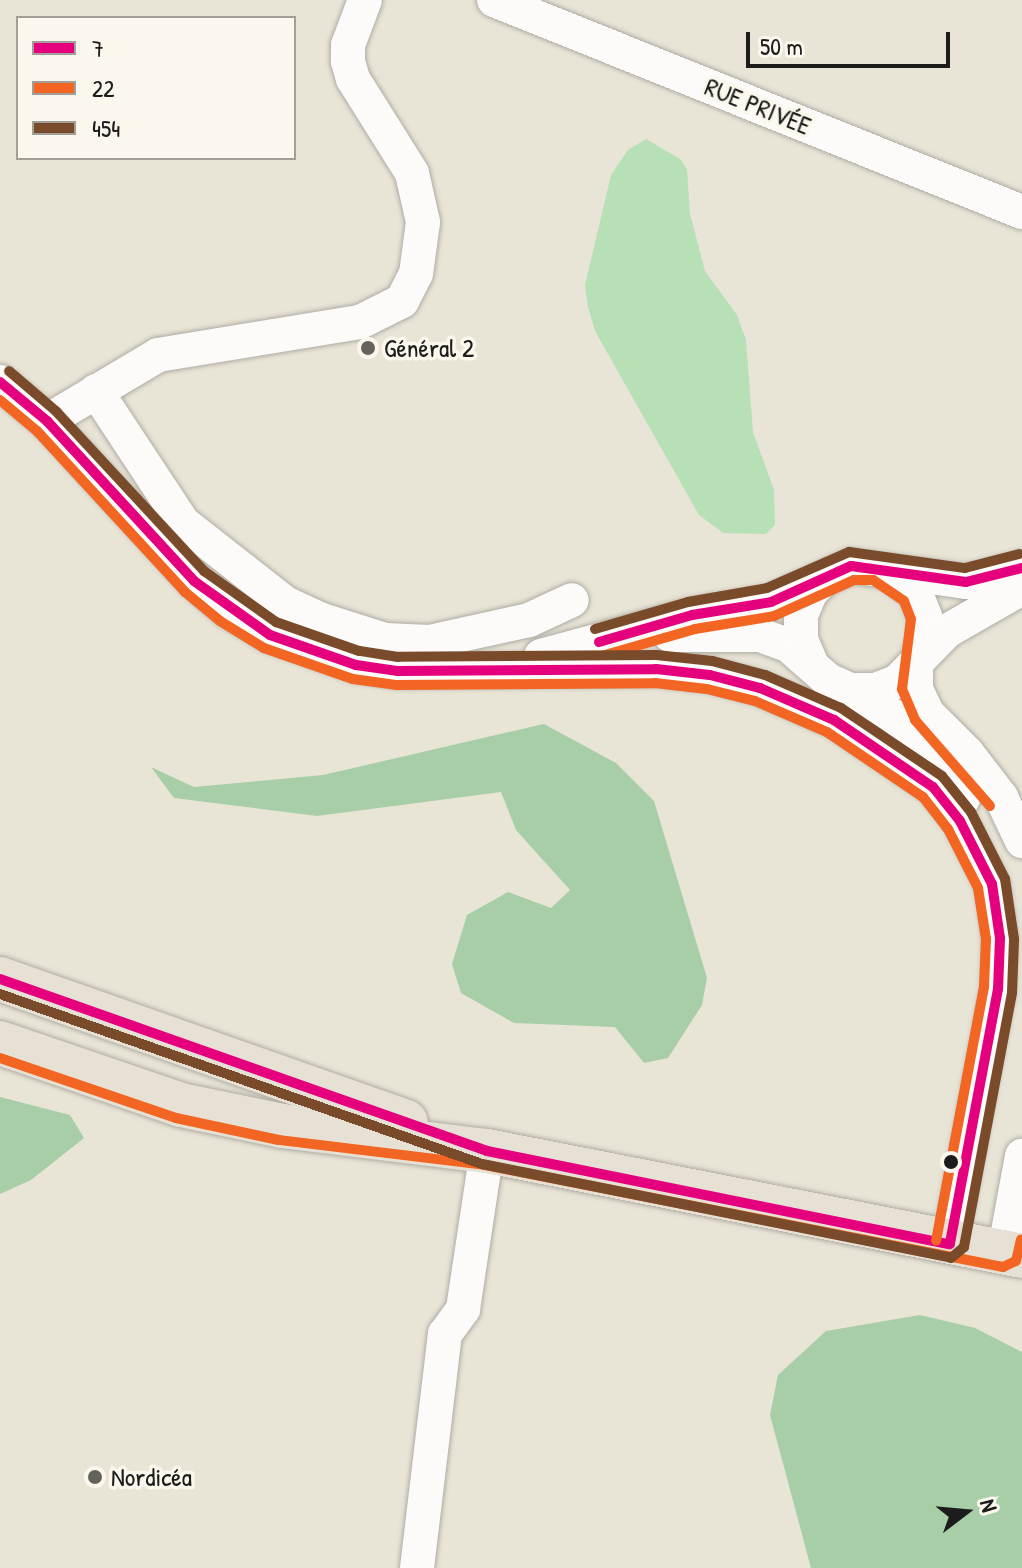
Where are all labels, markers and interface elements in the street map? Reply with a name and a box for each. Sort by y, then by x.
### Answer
legend [16,16,296,160]
scale bar [750,16,954,66]
text: 50 m [760,30,803,62]
text: 7 [92,32,104,64]
street label: RUE PRIVÉE [700,71,816,141]
text: 22 [92,72,114,104]
text: 454 [92,112,120,144]
place label: Général 2 [384,332,474,364]
marker: Général 2 [359,339,377,357]
unlabelled marker [943,1154,959,1170]
place label: Nordicéa [111,1461,192,1493]
marker: Nordicéa [86,1468,104,1486]
north arrow [926,1472,1006,1552]
text: N [973,1496,1005,1515]

